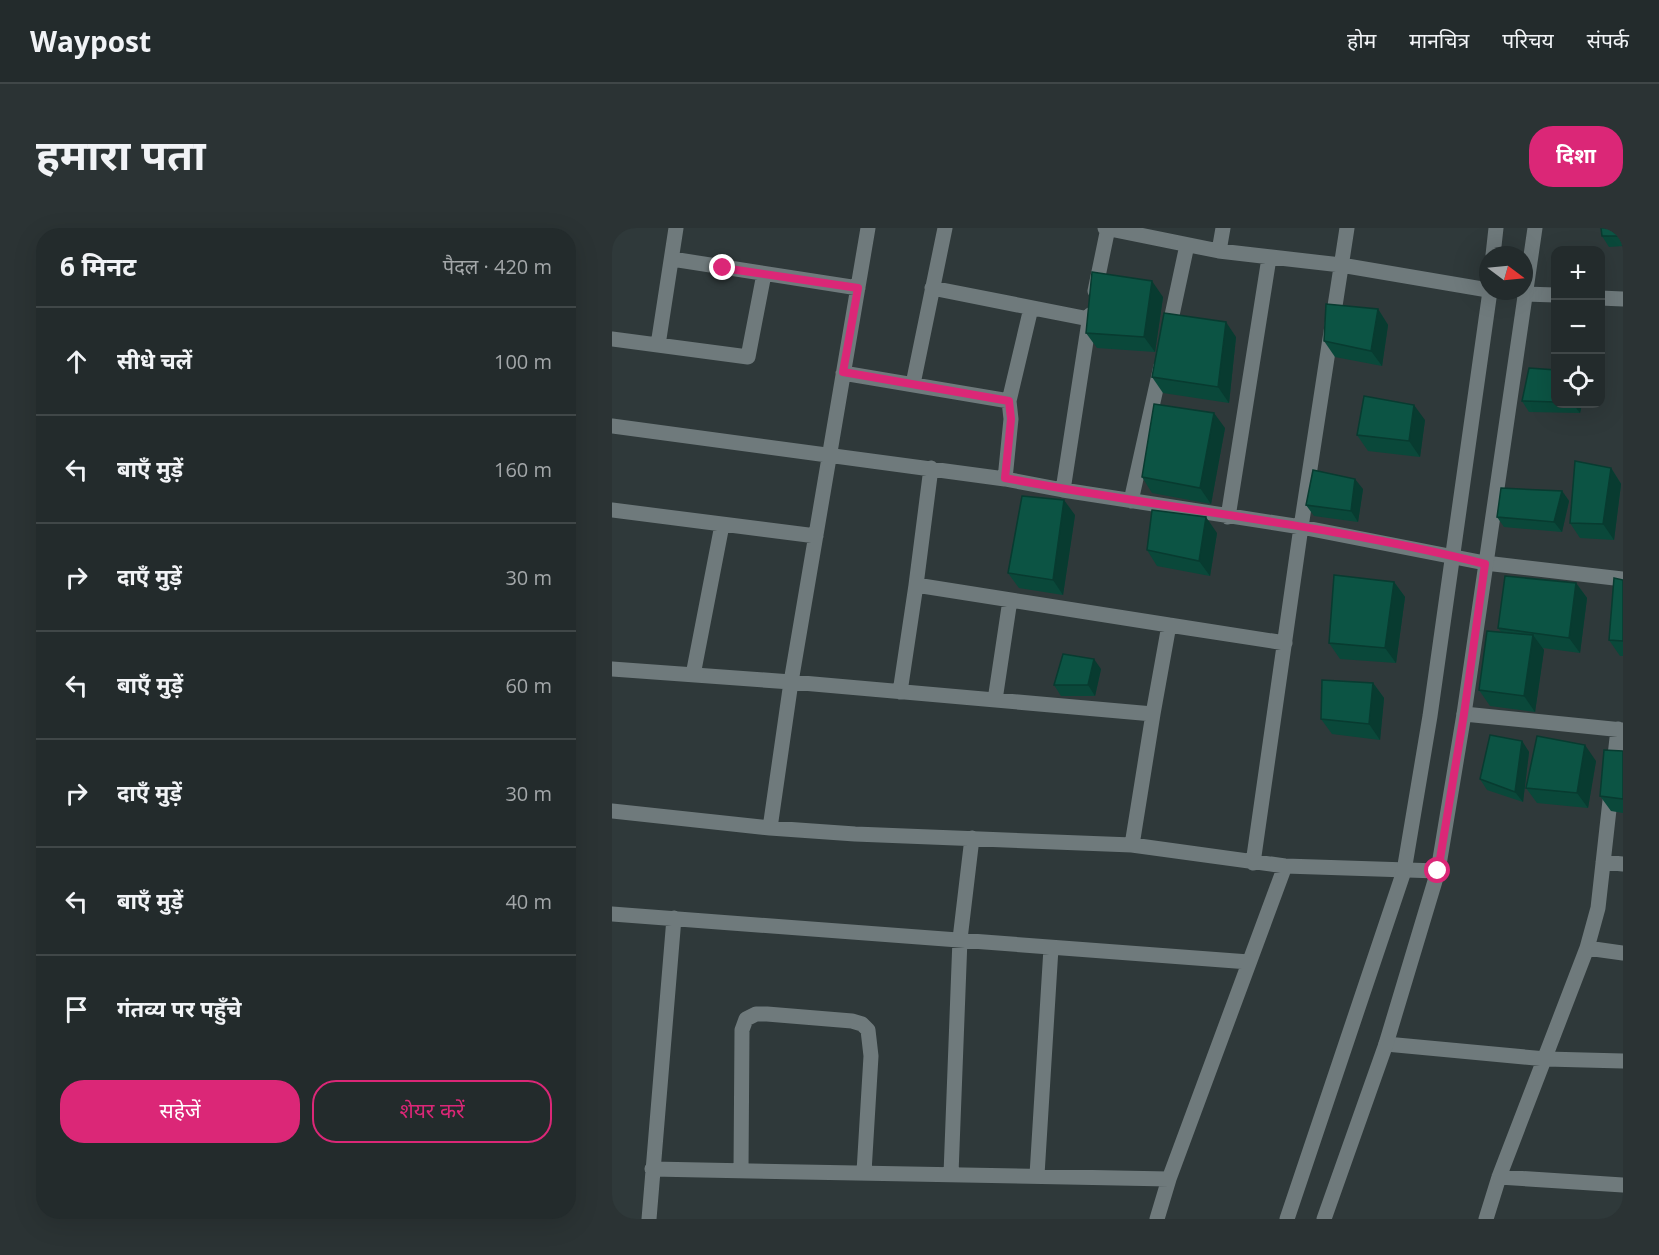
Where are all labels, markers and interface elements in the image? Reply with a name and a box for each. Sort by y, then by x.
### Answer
text: Waypost [30,22,151,60]
text: होम [1347,26,1376,54]
text: मानचित्र [1409,26,1469,54]
text: परिचय [1502,26,1554,54]
text: संपर्क [1587,26,1629,54]
text: हमारा पता [36,125,206,182]
button: दिशा [1529,126,1623,187]
north arrow [1479,246,1533,300]
map controls [1551,246,1605,408]
button: + [1551,246,1605,300]
text: 6 मिनट [60,248,136,284]
text: पैदल · 420 m [443,253,552,280]
route end [709,254,735,280]
button: − [1551,300,1605,354]
icon: ahead [60,345,93,378]
text: सीधे चलें [117,345,192,375]
text: 100 m [494,348,552,375]
button: locate [1551,354,1605,408]
icon: left [60,453,93,486]
text: बाएँ मुड़ें [117,453,183,483]
text: 160 m [494,456,552,483]
icon: right [60,561,93,594]
text: दाएँ मुड़ें [117,561,182,591]
text: 30 m [505,564,552,591]
icon: left [60,669,93,702]
text: बाएँ मुड़ें [117,669,183,699]
text: 60 m [505,672,552,699]
icon: right [60,777,93,810]
text: दाएँ मुड़ें [117,777,182,807]
text: 30 m [505,780,552,807]
route start [1424,857,1450,883]
icon: left [60,885,93,918]
text: बाएँ मुड़ें [117,885,183,915]
text: 40 m [505,888,552,915]
icon: arrive [60,993,93,1026]
text: गंतव्य पर पहुँचे [117,993,242,1023]
button: सहेजें [60,1080,300,1143]
button: शेयर करें [312,1080,552,1143]

